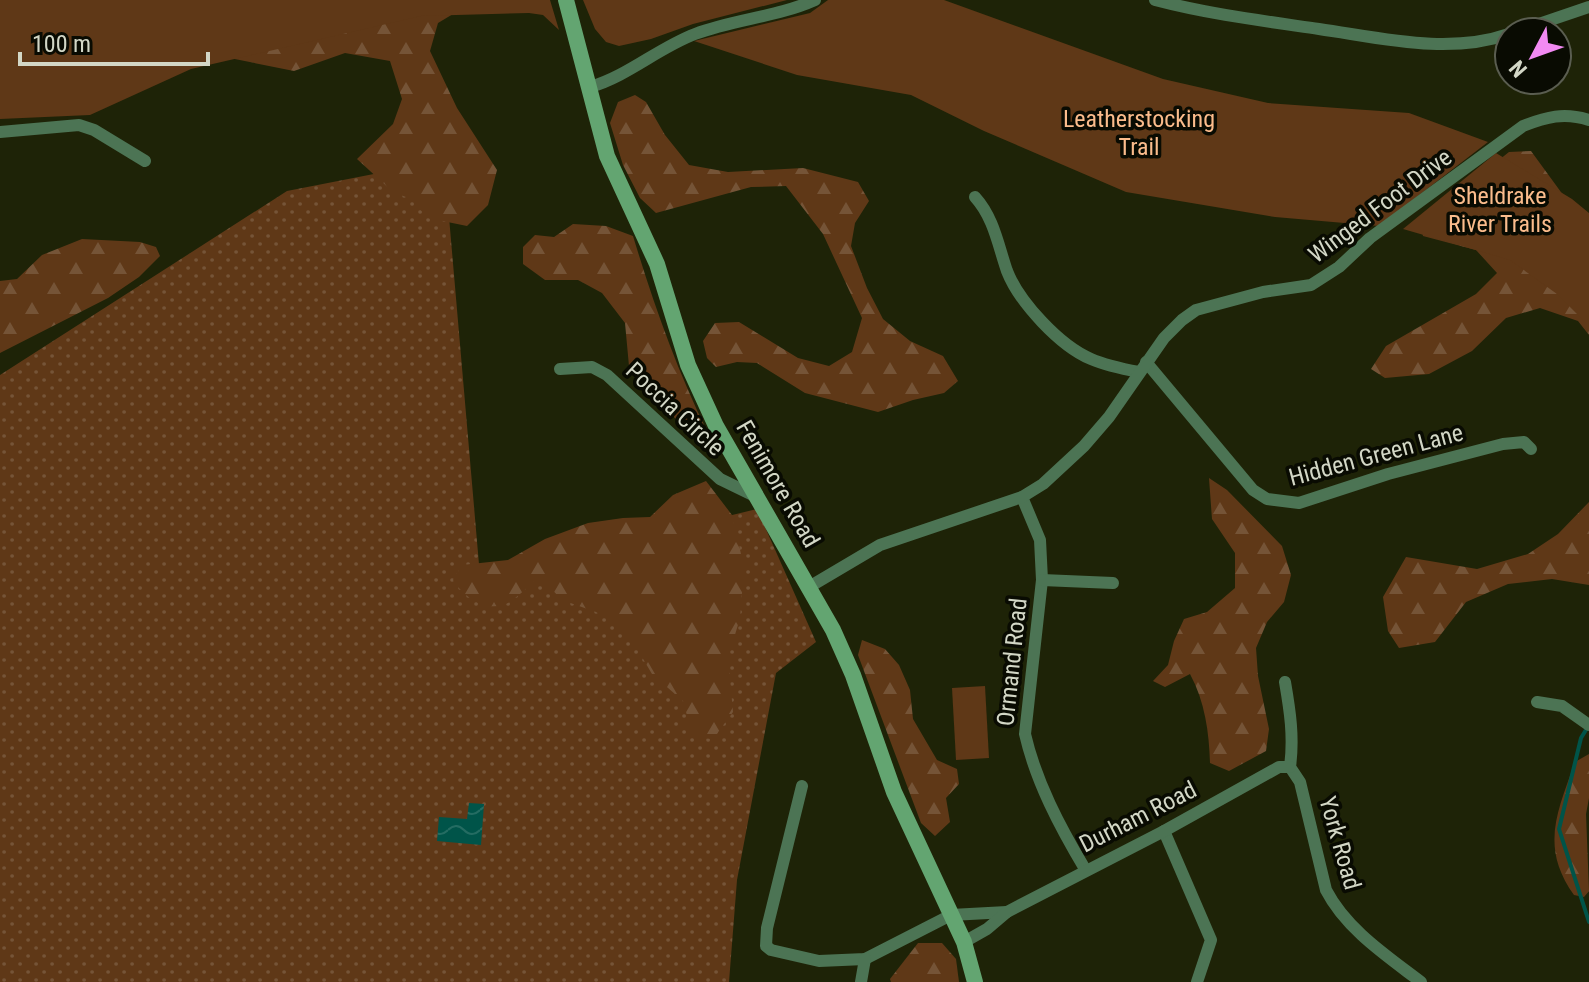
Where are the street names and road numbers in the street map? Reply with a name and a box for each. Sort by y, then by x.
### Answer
street label: Winged Foot Drive [1303,143,1457,269]
street label: Poccia Circle [620,356,730,462]
street label: Fenimore Road [730,416,826,552]
street label: Hidden Green Lane [1286,418,1466,492]
street label: Ormand Road [991,597,1033,727]
street label: Durham Road [1075,776,1201,858]
street label: York Road [1313,793,1367,893]

